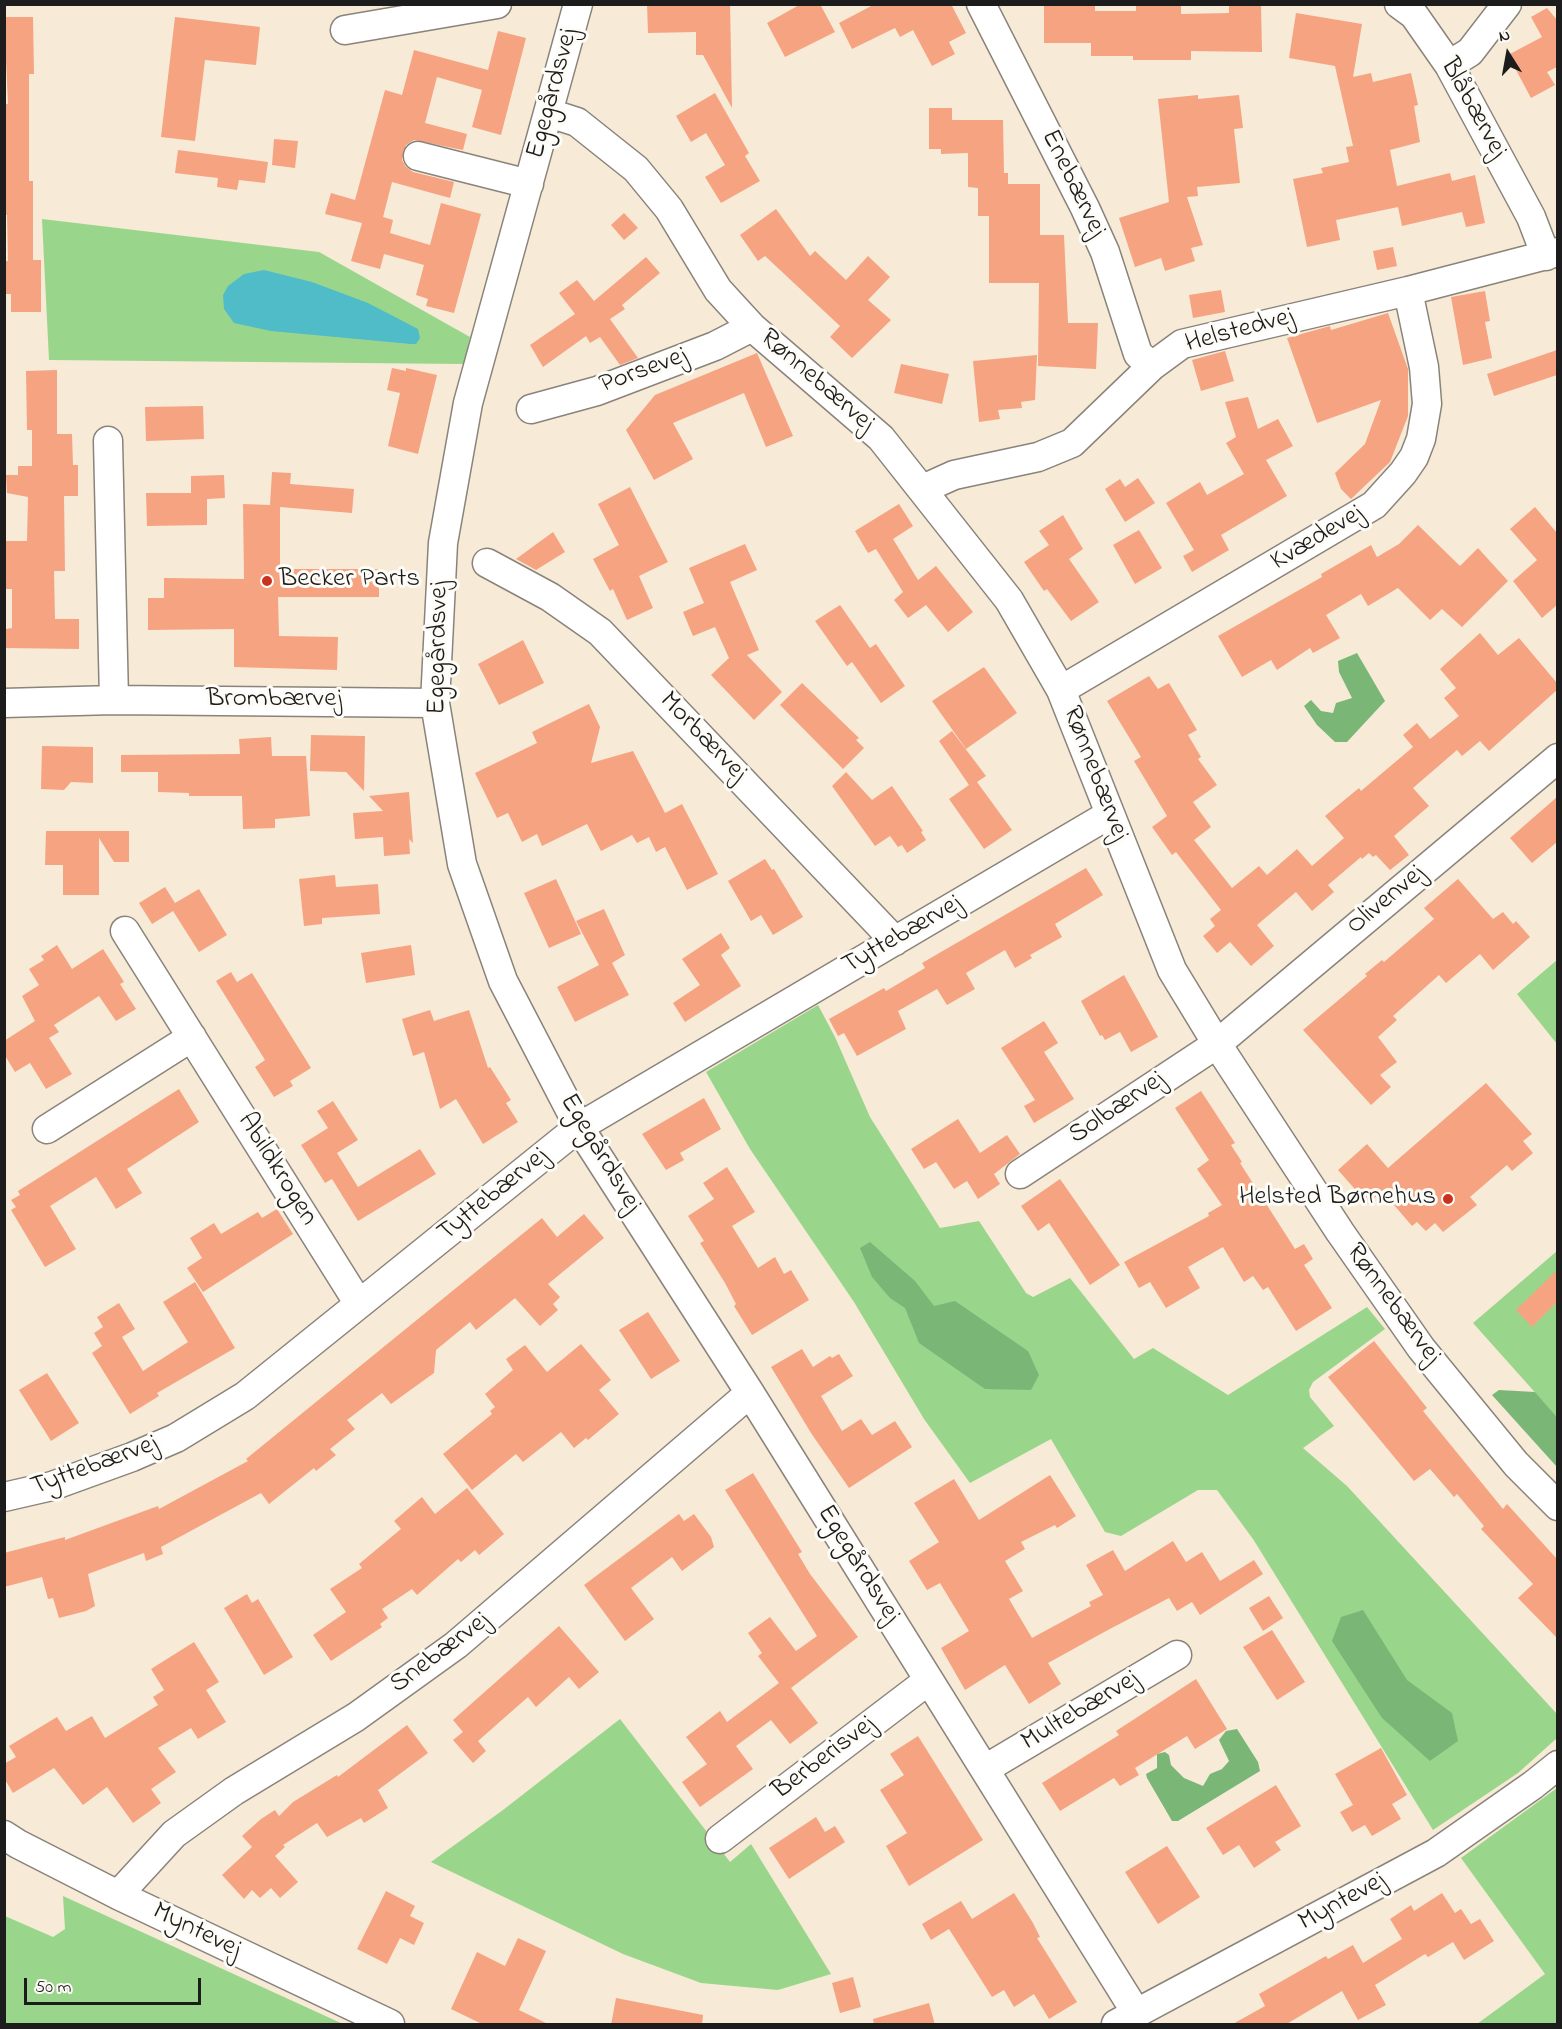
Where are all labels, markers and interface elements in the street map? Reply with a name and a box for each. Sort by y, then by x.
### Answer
north arrow [1478,24,1538,84]
text: N [1497,24,1512,49]
street label: Egegårdsvej [521,25,587,163]
street label: Blåbærvej [1431,53,1513,165]
street label: Enebærvej [1032,125,1112,243]
street label: Helstedvej [1182,302,1298,362]
street label: Rønnebærvej [752,323,880,441]
street label: Porsevej [596,341,692,403]
street label: Kvædevej [1266,499,1370,579]
place label: Becker Parts [279,565,420,597]
marker: Becker Parts [260,574,274,588]
street label: Egegårdsvej [423,581,457,715]
street label: Brombærvej [206,685,342,717]
street label: Morbærvej [651,686,753,790]
street label: Rønnebærvej [1053,702,1135,846]
street label: Olivenvej [1341,859,1433,943]
street label: Tyttebærvej [837,889,969,983]
street label: Solbærvej [1064,1065,1172,1153]
street label: Egegårdsvej [551,1089,647,1219]
street label: Abildkrogen [229,1107,323,1233]
street label: Tyttebærvej [432,1142,556,1250]
place label: Helsted Børnehus [1239,1183,1436,1215]
marker: Helsted Børnehus [1441,1192,1455,1206]
street label: Rønnebærvej [1337,1238,1447,1372]
street label: Tyttebærvej [27,1429,163,1505]
street label: Egegårdsvej [808,1500,906,1630]
street label: Snebærvej [385,1606,497,1702]
street label: Multebærvej [1016,1664,1146,1760]
street label: Berberisvej [767,1710,883,1808]
street label: Myntevej [1294,1866,1392,1940]
street label: Myntevej [146,1897,246,1967]
scale bar [27,1966,204,2004]
text: 50 m [35,1975,72,2001]

